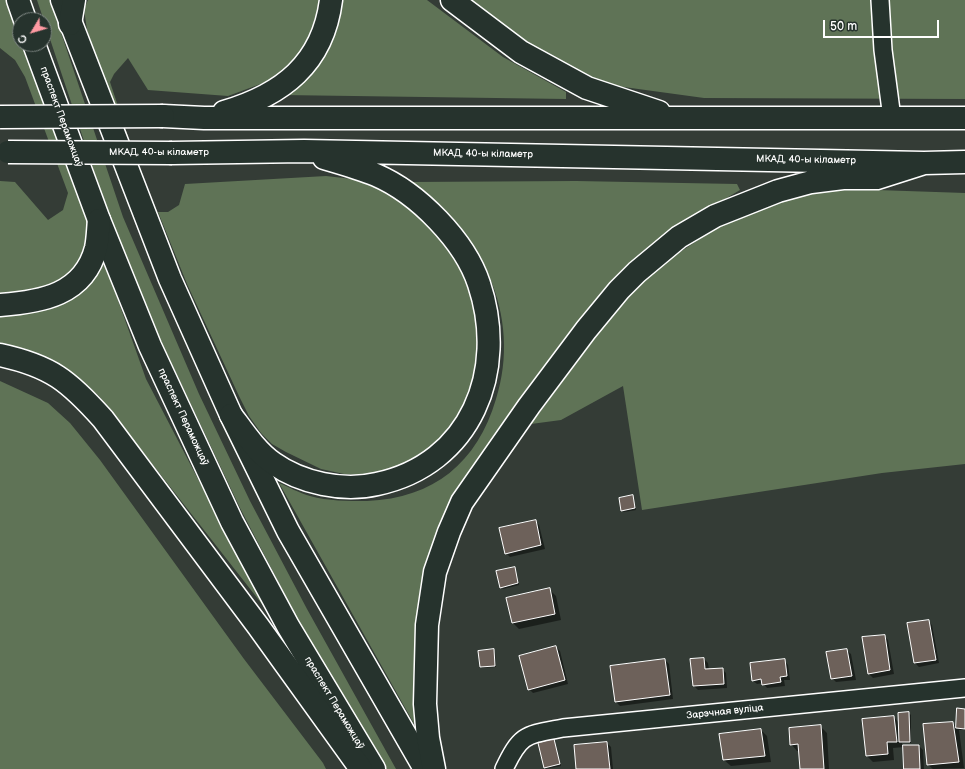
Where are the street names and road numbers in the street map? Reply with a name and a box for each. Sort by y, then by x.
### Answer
street label: праспект Пераможцаў [37,65,85,169]
street label: МКАД, 40-ы кіламетр [109,146,209,158]
street label: МКАД, 40-ы кіламетр [433,147,533,161]
street label: МКАД, 40-ы кіламетр [756,153,856,167]
street label: праспект Пераможцаў [155,366,211,468]
street label: праспект Пераможцаў [302,655,366,751]
street label: Зарэчная вуліца [686,702,764,722]

